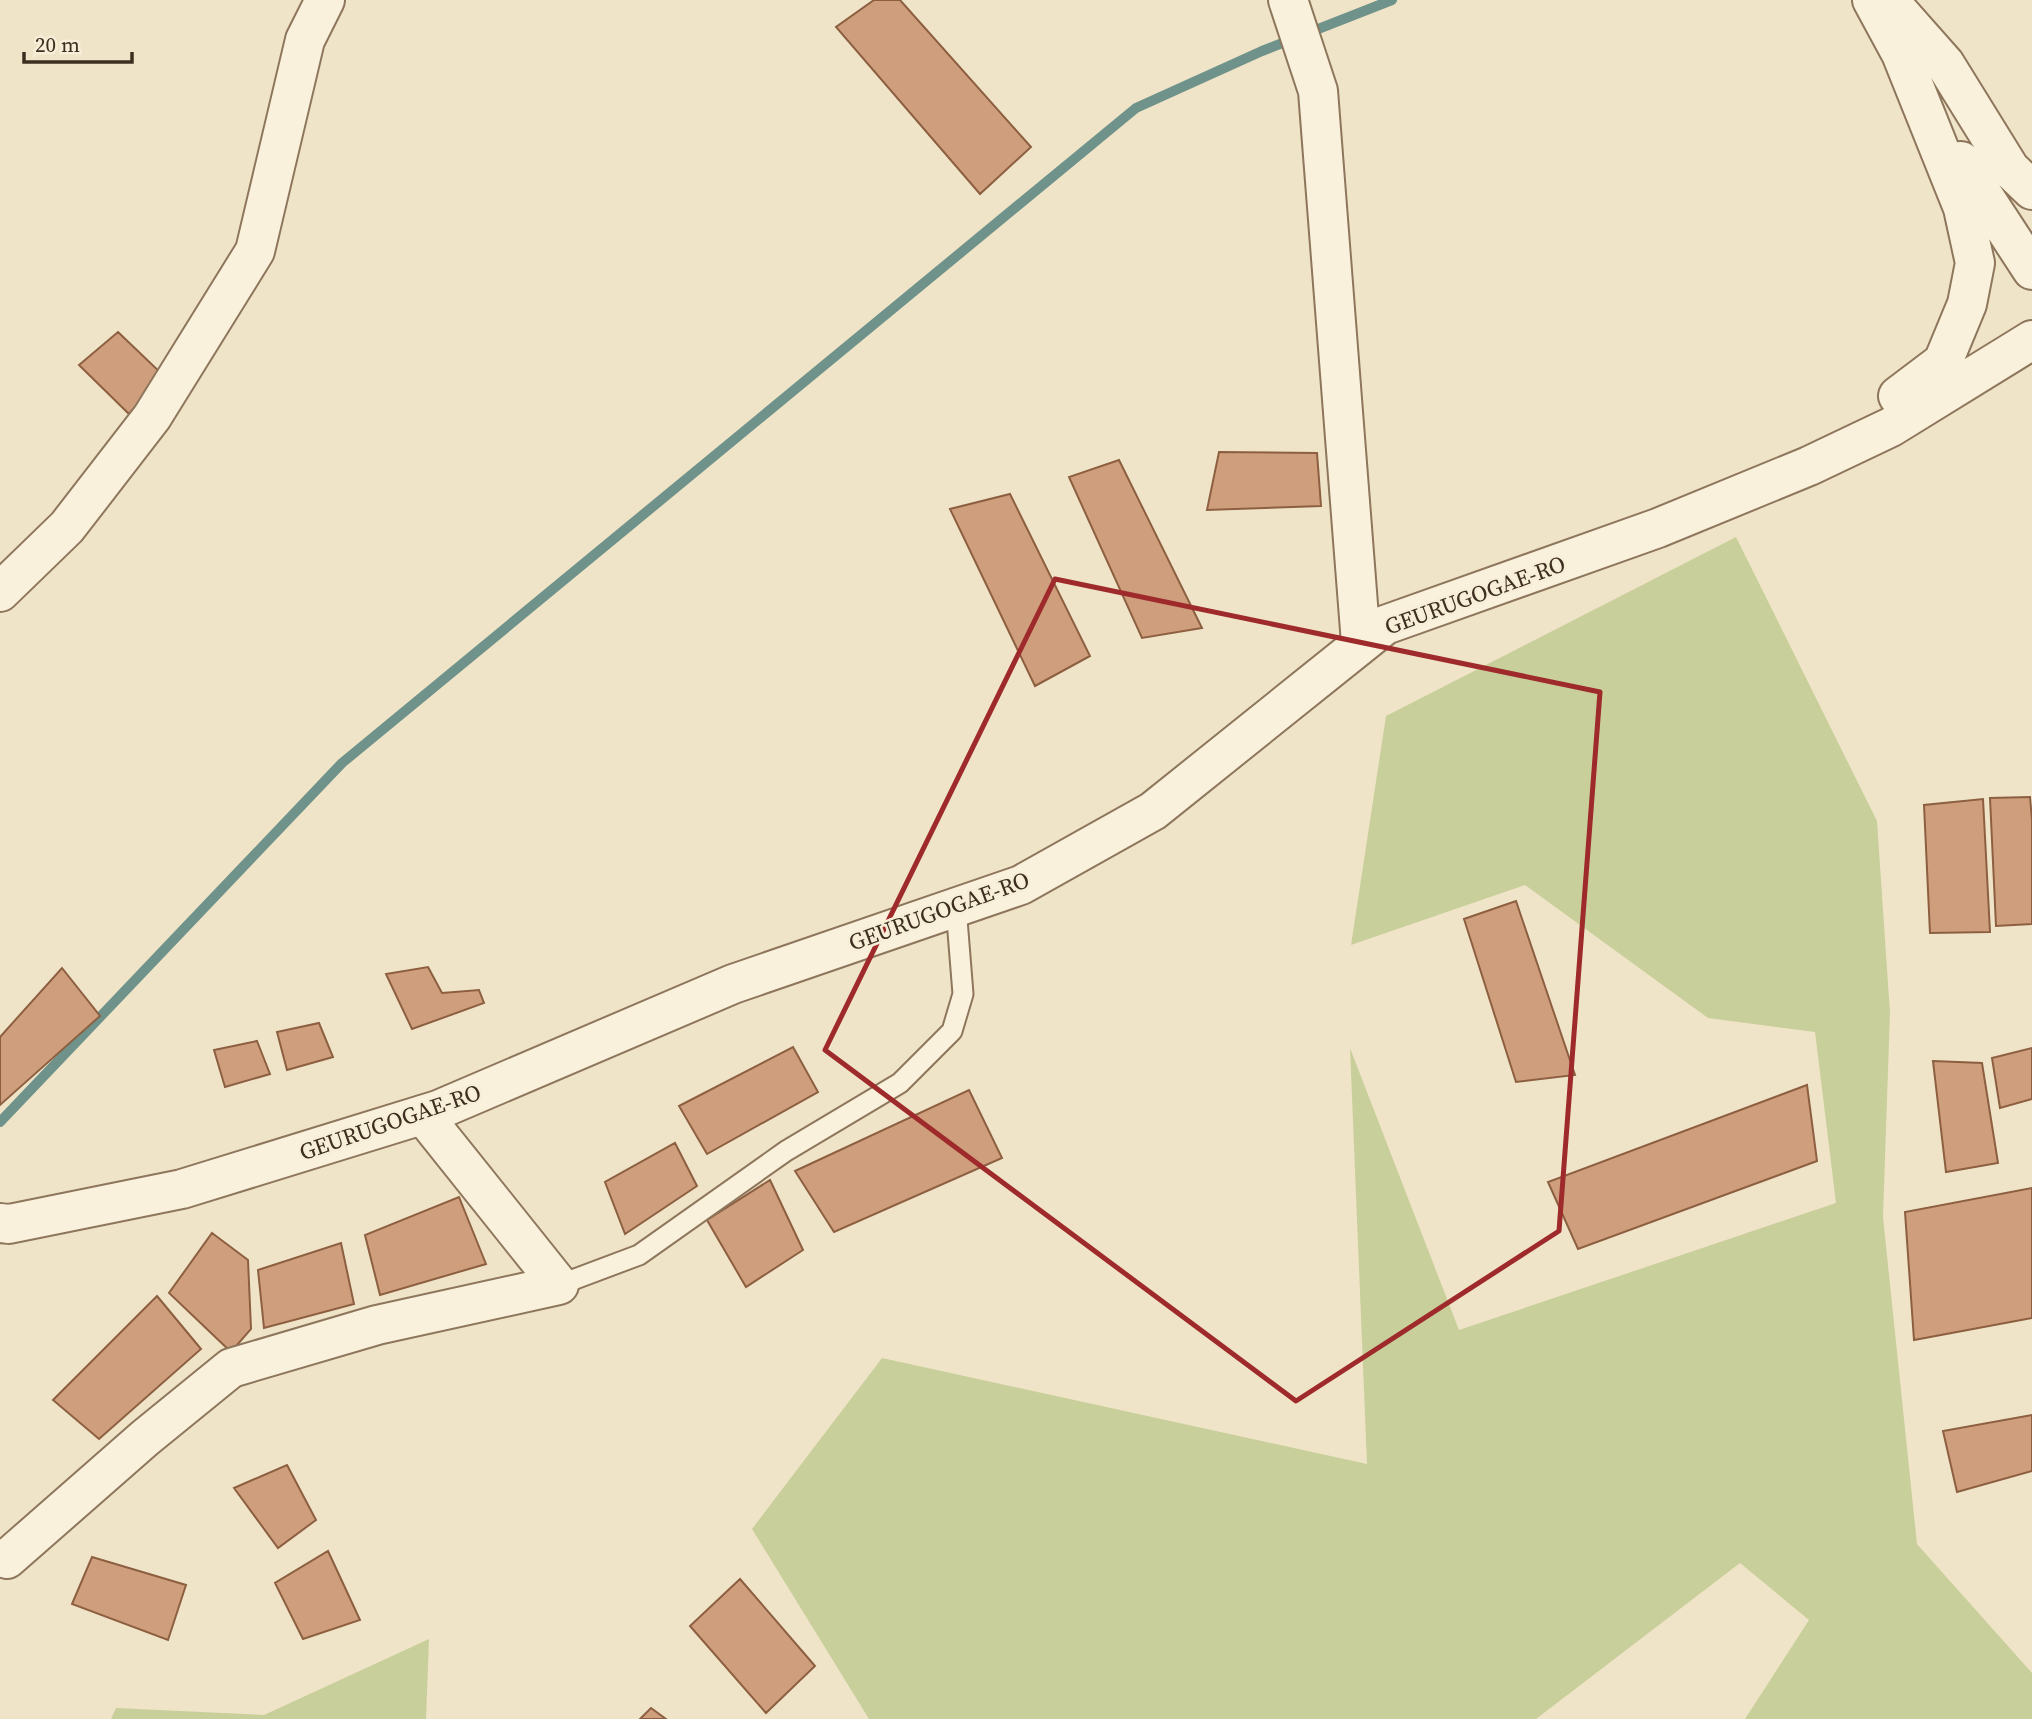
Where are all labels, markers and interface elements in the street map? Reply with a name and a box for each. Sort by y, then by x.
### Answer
scale bar [24,21,133,65]
text: 20 m [35,30,80,59]
street label: GEURUGOGAE-RO [1380,547,1570,643]
street label: GEURUGOGAE-RO [844,863,1034,959]
street label: GEURUGOGAE-RO [295,1076,485,1168]

